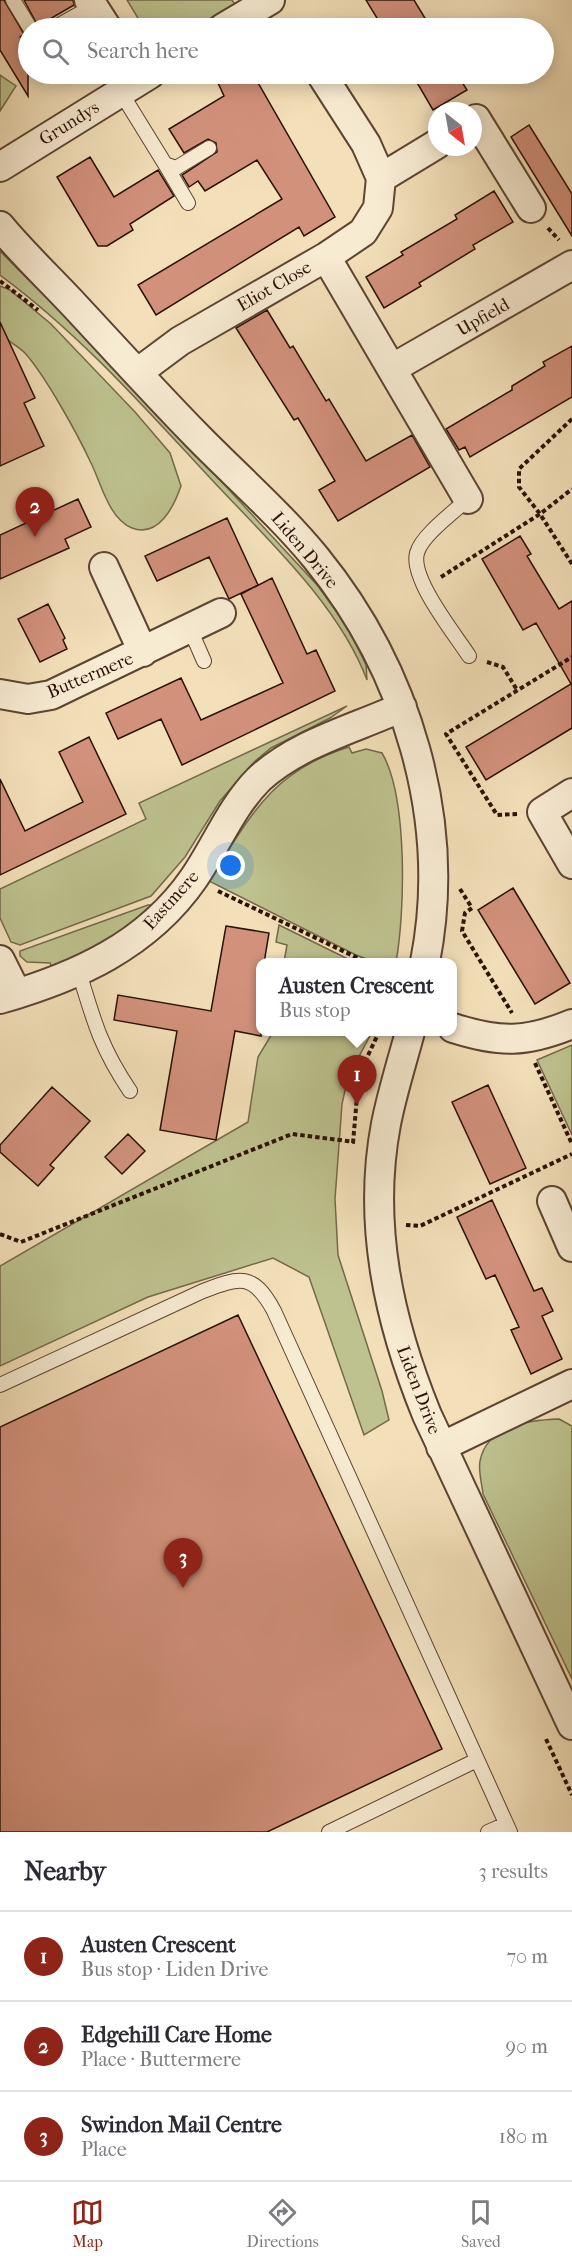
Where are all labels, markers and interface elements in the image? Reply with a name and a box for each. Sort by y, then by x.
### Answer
search box [18,18,554,84]
icon: search [39,35,72,68]
text: Search here [87,38,199,64]
street label: Grundys [35,97,103,150]
north arrow [428,102,482,156]
street label: Eliot Close [233,257,315,316]
street label: Upfield [453,294,513,341]
pin: 2 [15,488,54,537]
street label: Liden Drive [267,508,343,593]
street label: Buttermere [44,648,136,703]
your location [216,851,245,880]
street label: Eastmere [139,866,204,934]
popup [256,958,457,1036]
text: Austen Crescent [279,973,434,999]
text: Bus stop [279,999,351,1022]
pin: 1 [338,1056,376,1105]
street label: Liden Drive [392,1343,445,1437]
pin: 3 [164,1538,202,1588]
text: Nearby [24,1856,106,1887]
text: 3 results [479,1860,548,1883]
text: Austen Crescent [81,1932,236,1958]
text: 1 [40,1945,47,1968]
text: 70 m [506,1945,548,1968]
text: Bus stop · Liden Drive [81,1958,268,1981]
text: Edgehill Care Home [81,2022,272,2048]
text: 2 [38,2035,49,2058]
text: 90 m [506,2035,548,2058]
text: Place · Buttermere [81,2048,241,2071]
text: Swindon Mail Centre [81,2112,282,2138]
text: 3 [39,2125,48,2148]
text: 180 m [499,2125,548,2148]
text: Place [81,2138,127,2161]
tab: Map [71,2196,104,2251]
tab: Directions [247,2196,319,2251]
tab: Saved [461,2196,501,2251]

